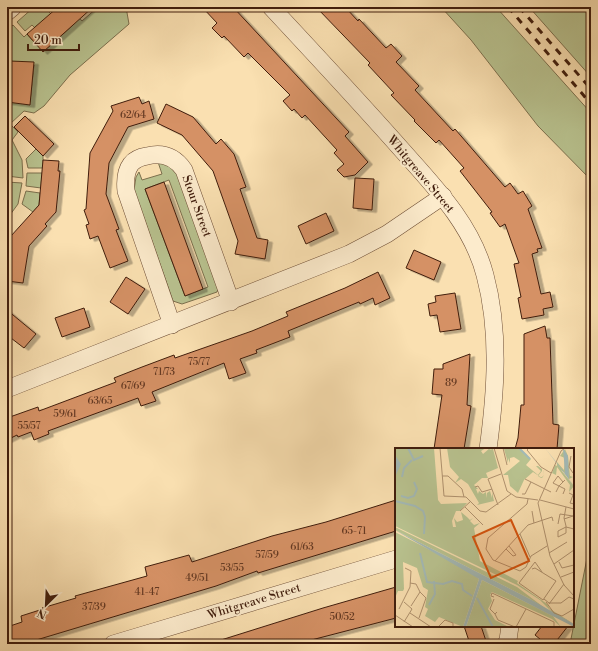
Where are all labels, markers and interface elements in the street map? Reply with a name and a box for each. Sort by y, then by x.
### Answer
scale bar [28,26,79,52]
text: 20 m [34,33,62,48]
house number: 62/64 [120,109,146,121]
street label: Whitgreave Street [383,132,458,217]
street label: Stour Street [178,173,215,240]
house number: 75/77 [188,356,210,368]
house number: 71/73 [153,366,176,378]
house number: 89 [445,377,457,389]
house number: 67/69 [121,380,145,392]
house number: 63/65 [87,395,113,407]
house number: 59/61 [53,408,77,420]
house number: 55/57 [17,420,41,432]
inset map [395,448,574,627]
house number: 65-71 [341,525,367,537]
house number: 61/63 [290,541,314,553]
house number: 57/59 [255,549,279,561]
house number: 53/55 [220,562,244,574]
house number: 49/51 [185,572,210,584]
street label: Whitgreave Street [205,580,303,623]
north arrow [26,585,66,625]
house number: 41-47 [135,586,159,598]
house number: 37/39 [82,601,106,613]
text: N [35,605,49,621]
house number: 50/52 [329,611,355,623]

